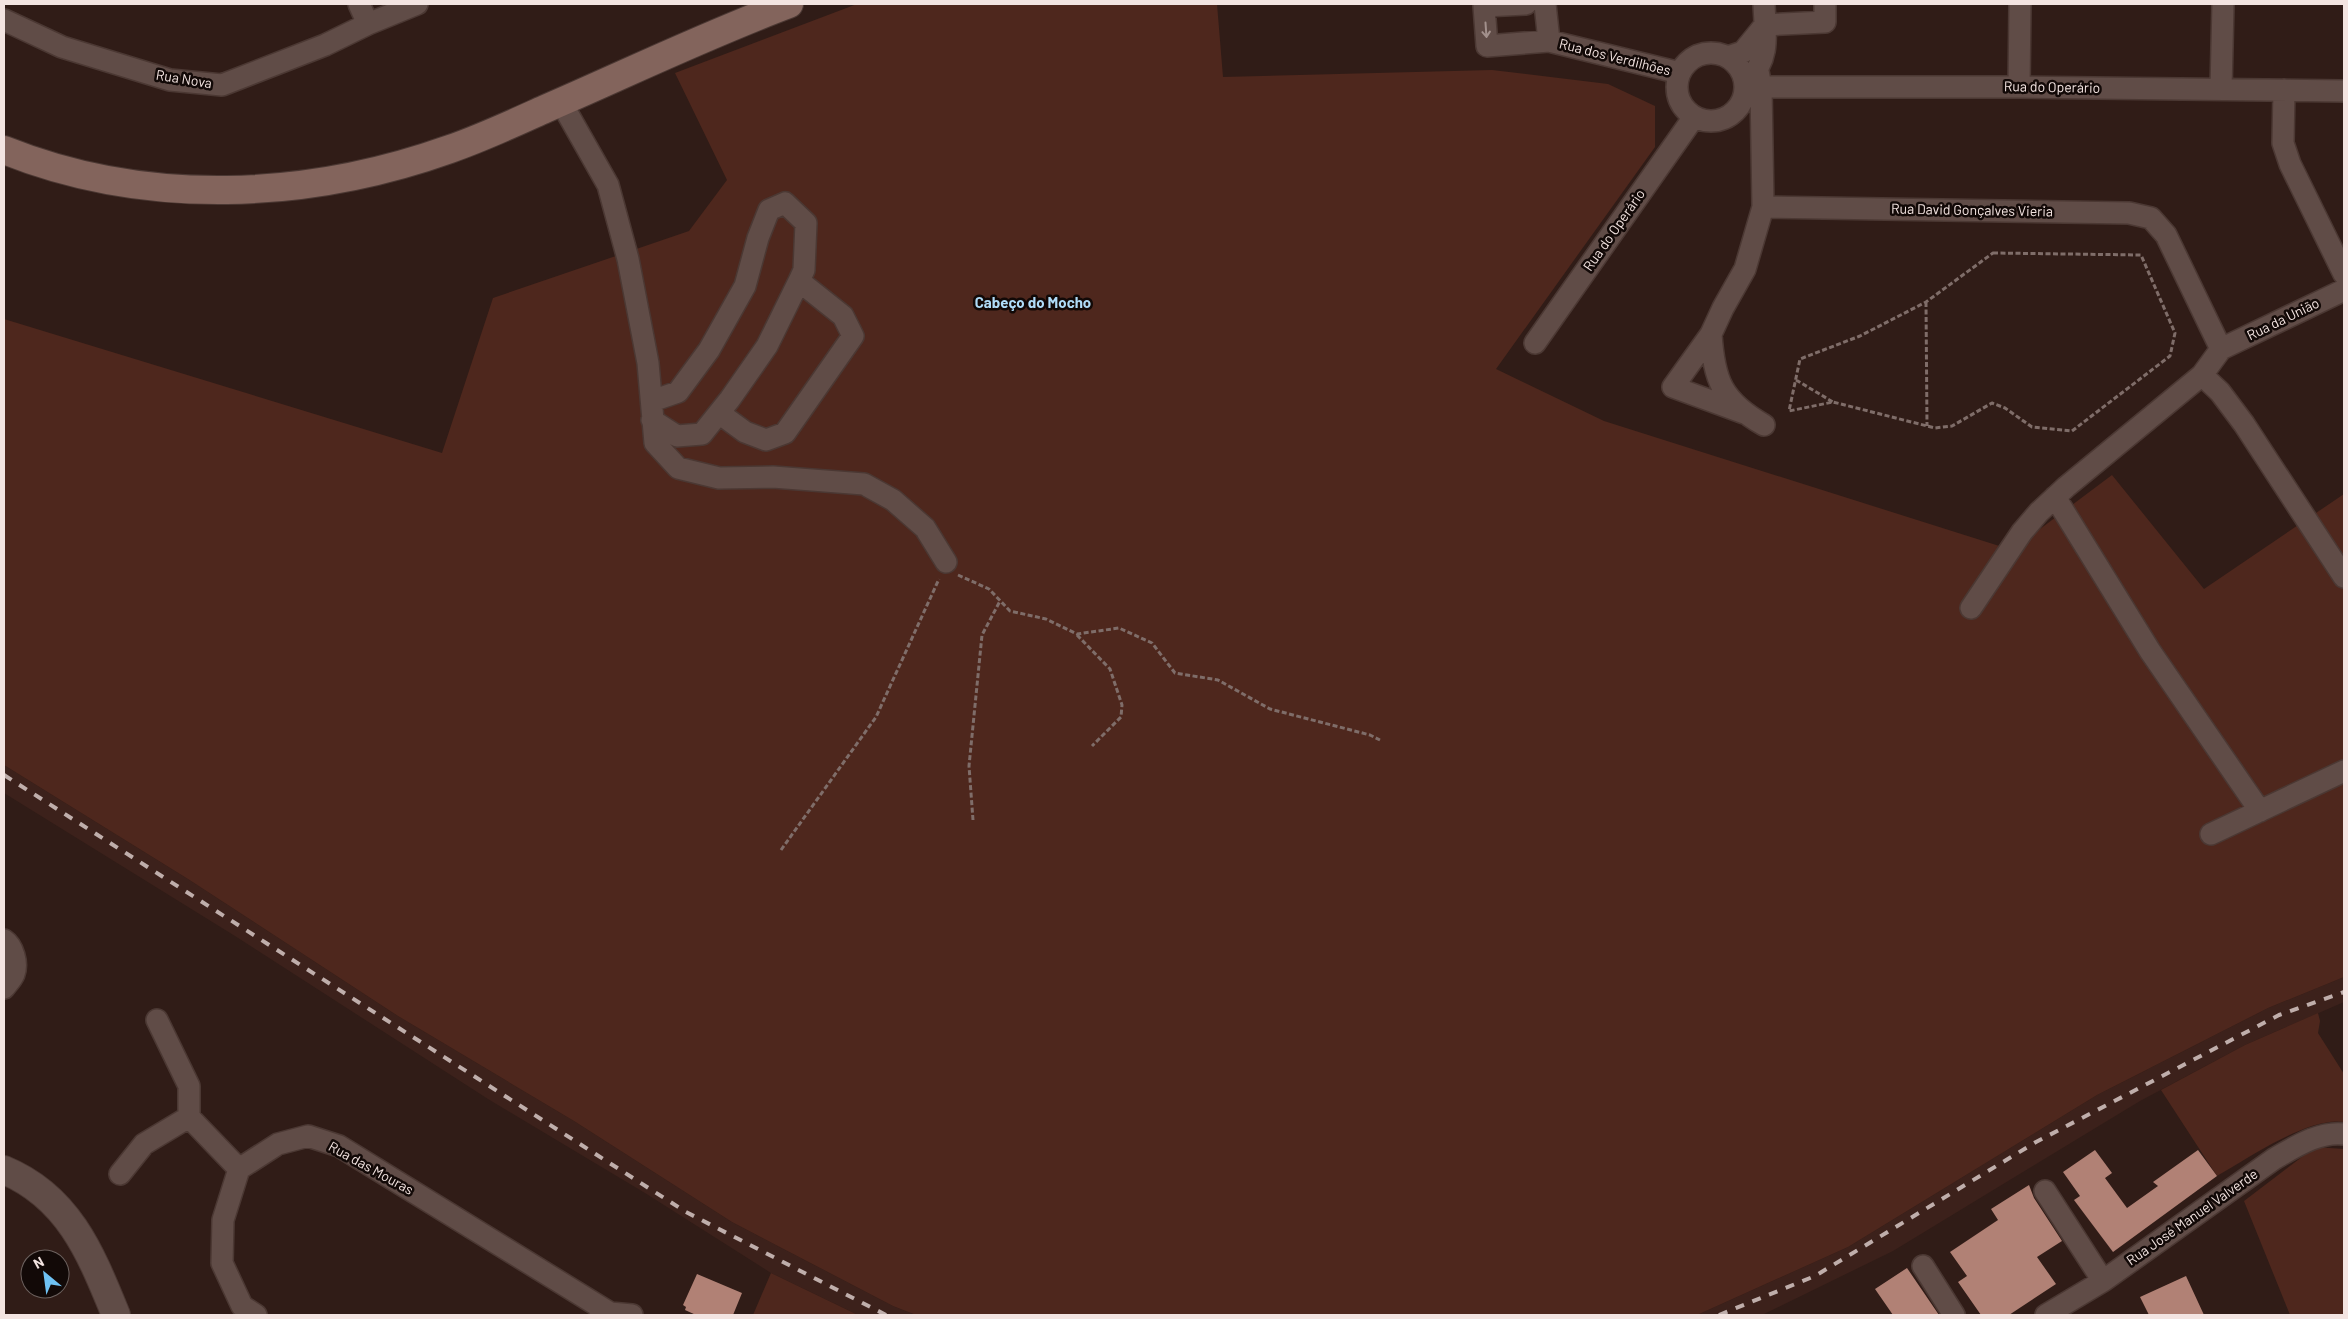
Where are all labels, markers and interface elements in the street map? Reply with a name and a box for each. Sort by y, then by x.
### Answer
one-way arrow [1481,22,1490,38]
street label: Rua dos Verdilhões [1558,34,1673,79]
street label: Rua Nova [155,66,213,91]
street label: Rua do Operário [2004,77,2100,96]
street label: Rua do Operário [1579,185,1648,274]
street label: Rua David Gonçalves Vieria [1891,200,2053,219]
district label: Cabeço do Mocho [975,293,1091,311]
street label: Rua da União [2244,294,2322,343]
street label: Rua das Mouras [326,1137,417,1198]
street label: Rua José Manuel Valverde [2123,1165,2261,1268]
north arrow [20,1249,70,1299]
text: N [30,1253,47,1272]

